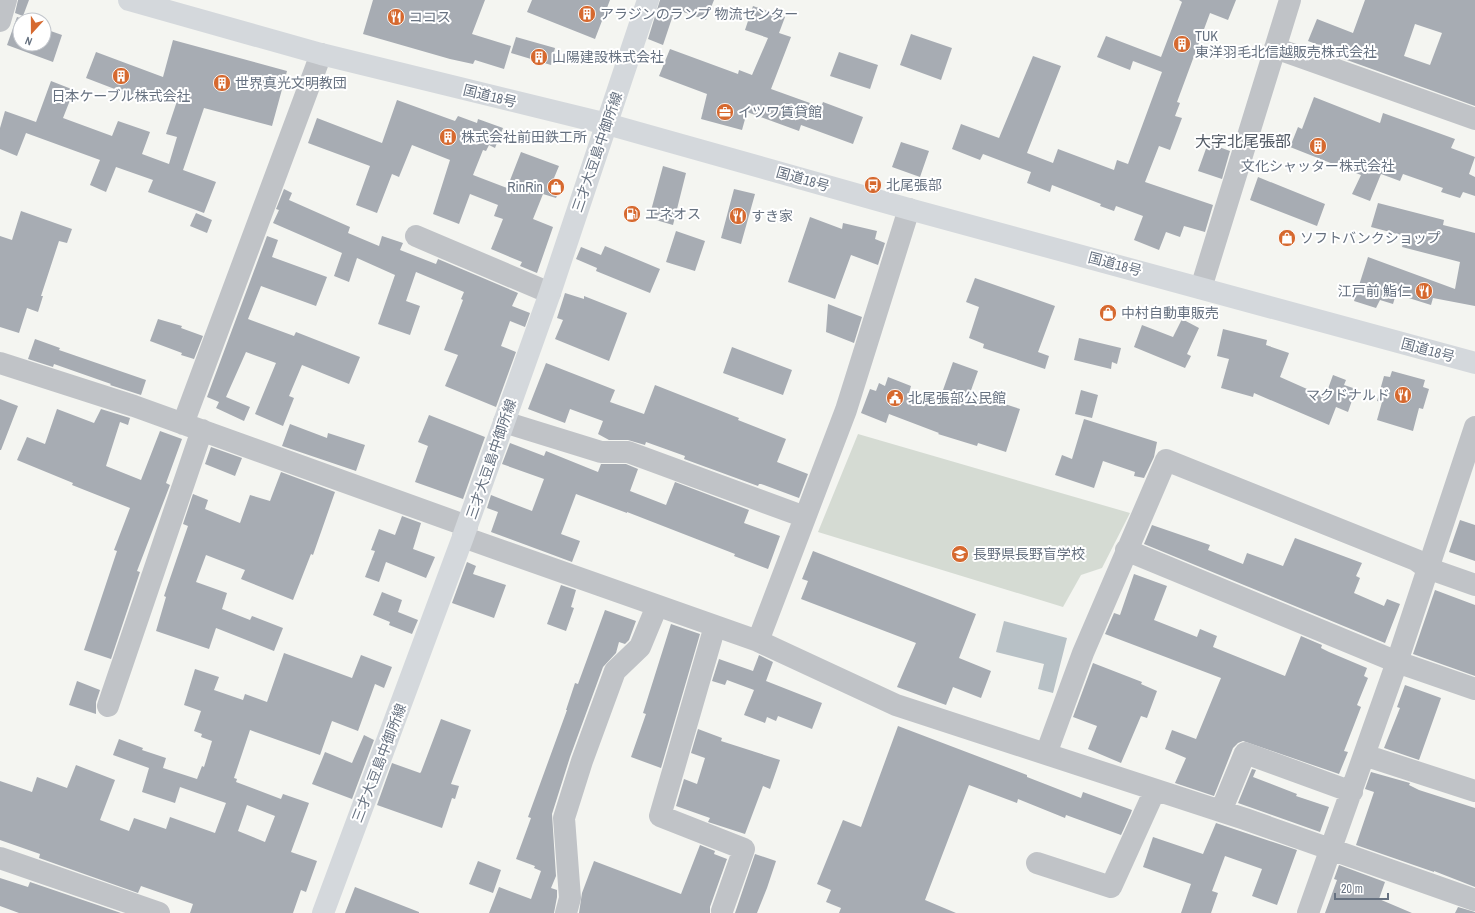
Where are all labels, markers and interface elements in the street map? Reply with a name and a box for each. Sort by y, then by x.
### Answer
building icon: アラジンのランプ 物流センター [577,4,597,24]
place label: アラジンのランプ 物流センター [600,5,799,23]
restaurant icon: ココス [386,7,406,27]
place label: ココス [409,8,451,26]
north arrow [12,12,52,52]
place label: TUK 東洋羽毛北信越販売株式会社 [1195,27,1377,61]
text: N [23,34,34,49]
building icon: TUK 東洋羽毛北信越販売株式会社 [1172,34,1192,54]
building icon: 山陽建設株式会社 [529,47,549,67]
place label: 山陽建設株式会社 [552,48,664,66]
building icon: 日本ケーブル株式会社 [111,66,131,86]
building icon: 世界真光文明教団 [212,73,232,93]
place label: 世界真光文明教団 [235,74,347,92]
street label: 国道18号 [461,81,519,111]
place label: 日本ケーブル株式会社 [51,87,191,105]
street label: 三才大豆島中御所線 [568,90,626,214]
office icon: イツワ賃貸館 [715,102,735,122]
place label: イツワ賃貸館 [738,103,822,121]
building icon: 株式会社前田鉄工所 [438,127,458,147]
place label: 株式会社前田鉄工所 [461,128,587,146]
district label: 大字北尾張部 [1195,130,1291,152]
building icon: 文化シャッター株式会社 [1308,136,1328,156]
place label: 文化シャッター株式会社 [1241,157,1395,175]
street label: 国道18号 [774,163,832,195]
bus stop icon: 北尾張部 [863,175,883,195]
place label: 北尾張部 [886,176,942,194]
shop icon: RinRin [546,177,566,197]
place label: RinRin [507,178,543,196]
fuel station icon: エネオス [622,204,642,224]
place label: エネオス [645,205,701,223]
restaurant icon: すき家 [728,206,748,226]
place label: すき家 [751,207,793,225]
shop icon: ソフトバンクショップ [1277,228,1297,248]
place label: ソフトバンクショップ [1300,229,1441,247]
street label: 国道18号 [1086,248,1144,280]
restaurant icon: 江戸前 鮨仁 [1414,281,1434,301]
place label: 江戸前 鮨仁 [1338,282,1411,300]
shop icon: 中村自動車販売 [1098,303,1118,323]
place label: 中村自動車販売 [1121,304,1219,322]
street label: 国道18号 [1399,334,1457,366]
restaurant icon: マクドナルド [1393,385,1413,405]
place label: マクドナルド [1306,386,1390,404]
public building icon: 北尾張部公民館 [885,388,905,408]
place label: 北尾張部公民館 [908,389,1006,407]
street label: 三才大豆島中御所線 [462,397,520,521]
school or university icon: 長野県長野盲学校 [950,544,970,564]
place label: 長野県長野盲学校 [973,545,1085,563]
street label: 三才大豆島中御所線 [348,701,410,825]
scale bar [1335,875,1388,901]
text: 20 m [1341,881,1363,897]

